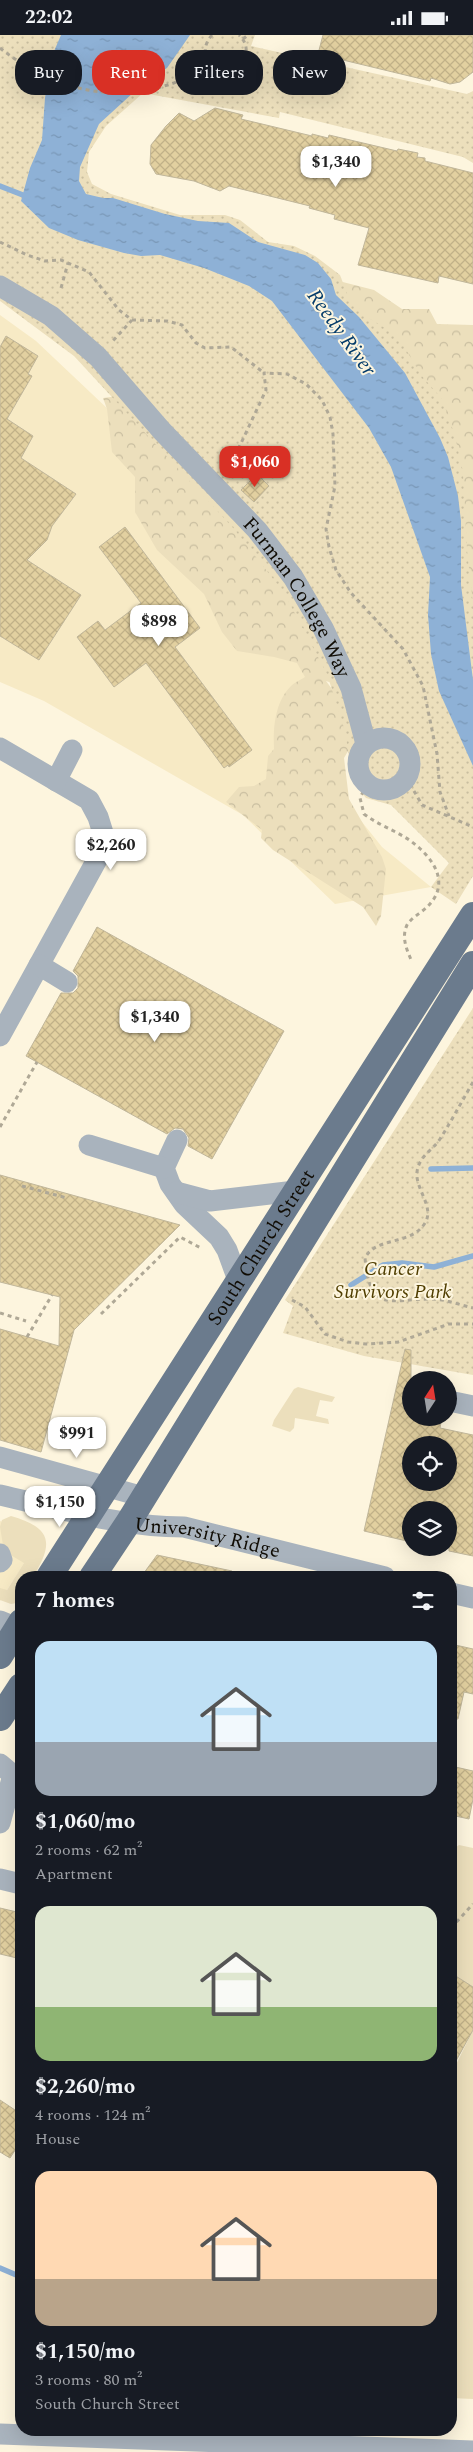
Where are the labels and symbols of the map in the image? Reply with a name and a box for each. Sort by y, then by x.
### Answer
pin: $1,340 [295,145,377,188]
water label: Reedy River [299,282,384,384]
pin: $1,060 [214,445,296,488]
street label: Furman College Way [236,510,359,684]
pin: $898 [129,605,189,647]
pin: $2,260 [70,829,152,871]
pin: $1,340 [114,1001,196,1043]
street label: South Church Street [200,1163,323,1332]
park label: Cancer Survivors Park [334,1254,452,1307]
north arrow [402,1371,458,1426]
pin: $991 [47,1417,107,1459]
pin: $1,150 [19,1485,101,1528]
street label: University Ridge [133,1510,284,1566]

